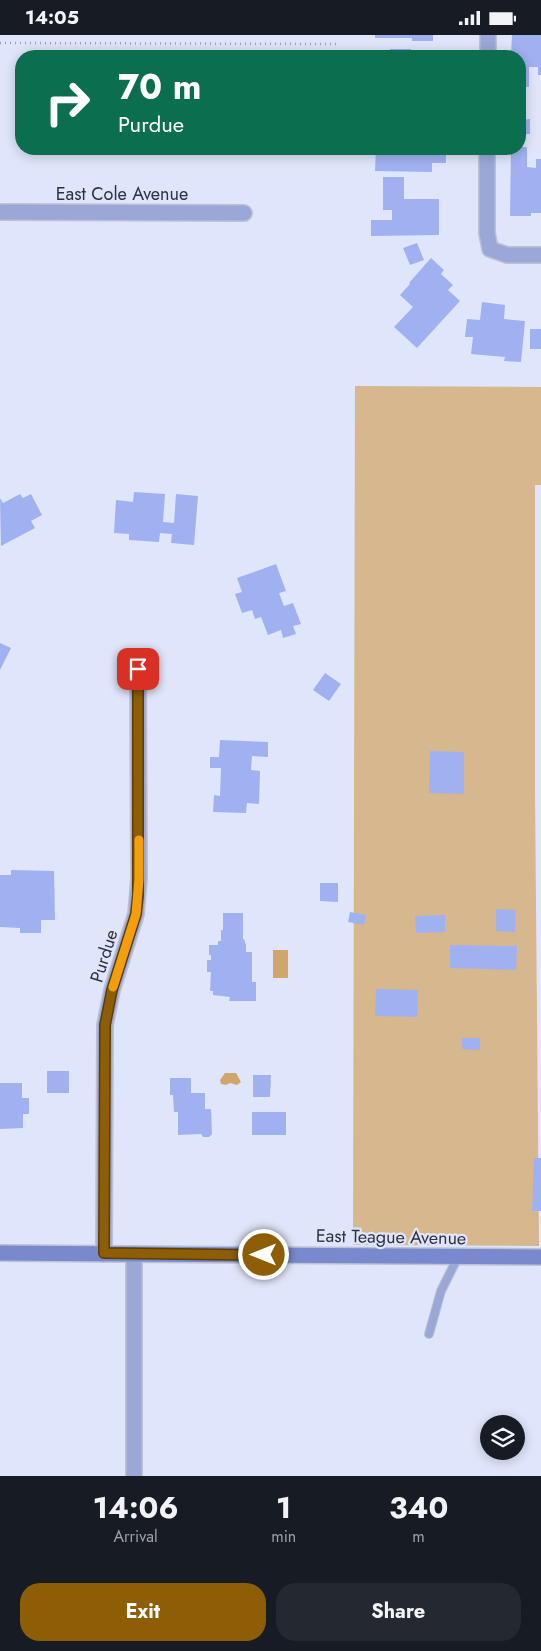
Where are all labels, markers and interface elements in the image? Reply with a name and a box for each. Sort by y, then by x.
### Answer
text: 14:05 [25,4,79,31]
text: 70 m [118,62,201,112]
icon: right [35,70,100,135]
text: Purdue [118,108,184,140]
street label: East Cole Avenue [56,181,188,207]
pin [117,648,159,690]
icon: arrive [124,655,152,683]
street label: Purdue [84,926,124,986]
street label: East Teague Avenue [316,1223,466,1251]
position arrow [237,1228,289,1280]
map controls [480,1415,525,1460]
button: layers [480,1415,525,1460]
text: 14:06 [93,1486,178,1529]
text: 1 [276,1486,291,1529]
text: 340 [389,1486,448,1529]
text: Arrival [114,1525,158,1548]
text: min [271,1525,296,1548]
text: m [412,1525,425,1548]
button: Exit [20,1583,266,1641]
button: Share [276,1583,521,1641]

